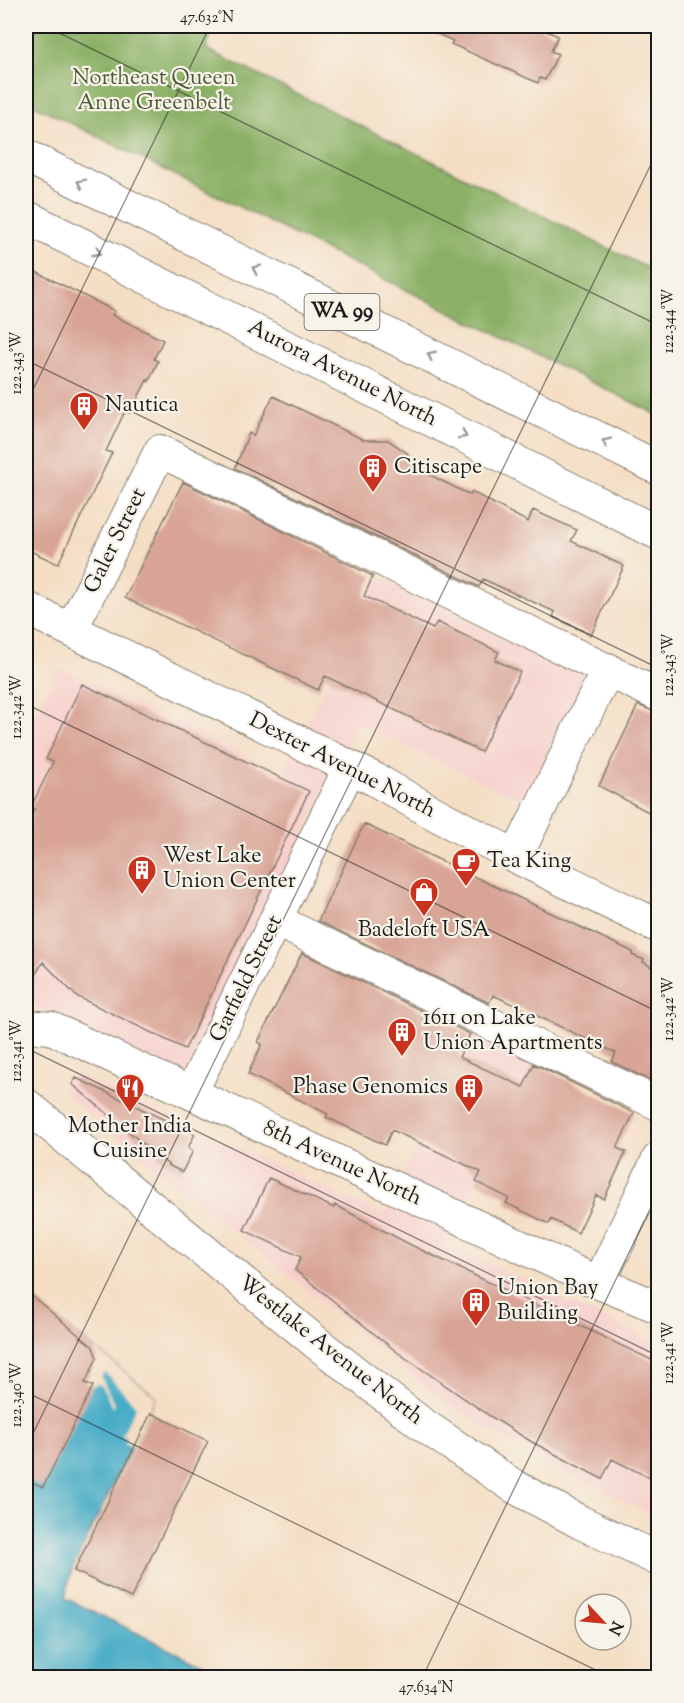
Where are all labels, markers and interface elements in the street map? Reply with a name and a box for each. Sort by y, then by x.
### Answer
text: 47.632°N [180,8,234,29]
park label: Northeast Queen Anne Greenbelt [72,63,236,120]
one-way arrow [77,179,88,190]
one-way arrow [90,245,101,256]
one-way arrow [252,265,263,277]
text: 122.344°W [659,288,680,353]
road number: WA 99 [304,294,380,330]
street label: Aurora Avenue North [241,312,443,436]
text: 122.343°W [7,331,28,395]
one-way arrow [427,351,438,363]
building icon: Nautica [68,390,100,432]
place label: Nautica [105,390,179,422]
one-way arrow [457,428,467,439]
one-way arrow [601,437,612,449]
building icon: Citiscape [357,452,389,494]
place label: Citiscape [394,452,482,484]
street label: Galer Street [77,482,156,599]
text: 122.343°W [659,633,680,697]
text: 122.342°W [7,675,28,739]
street label: Dexter Avenue North [243,705,441,827]
place label: West Lake Union Center [163,841,296,898]
cafe icon: Tea King [450,846,482,888]
place label: Tea King [487,846,572,878]
building icon: West Lake Union Center [126,854,158,896]
shop icon: Badeloft USA [408,876,440,918]
street label: Garfield Street [202,910,292,1048]
place label: Badeloft USA [358,915,490,947]
text: 122.342°W [659,977,680,1041]
place label: 1611 on Lake Union Apartments [423,1003,602,1060]
building icon: 1611 on Lake Union Apartments [386,1016,418,1058]
text: 122.341°W [7,1020,28,1082]
restaurant icon: Mother India Cuisine [114,1072,146,1114]
place label: Phase Genomics [293,1072,448,1104]
building icon: Phase Genomics [453,1072,485,1114]
place label: Mother India Cuisine [68,1111,192,1168]
street label: 8th Avenue North [257,1113,427,1215]
street label: Westlake Avenue North [230,1268,430,1434]
place label: Union Bay Building [497,1273,598,1330]
building icon: Union Bay Building [460,1286,492,1328]
text: 122.341°W [659,1322,680,1384]
text: 122.340°W [7,1362,28,1427]
north arrow [573,1592,633,1652]
text: N [601,1617,627,1638]
text: 47.634°N [399,1678,453,1699]

